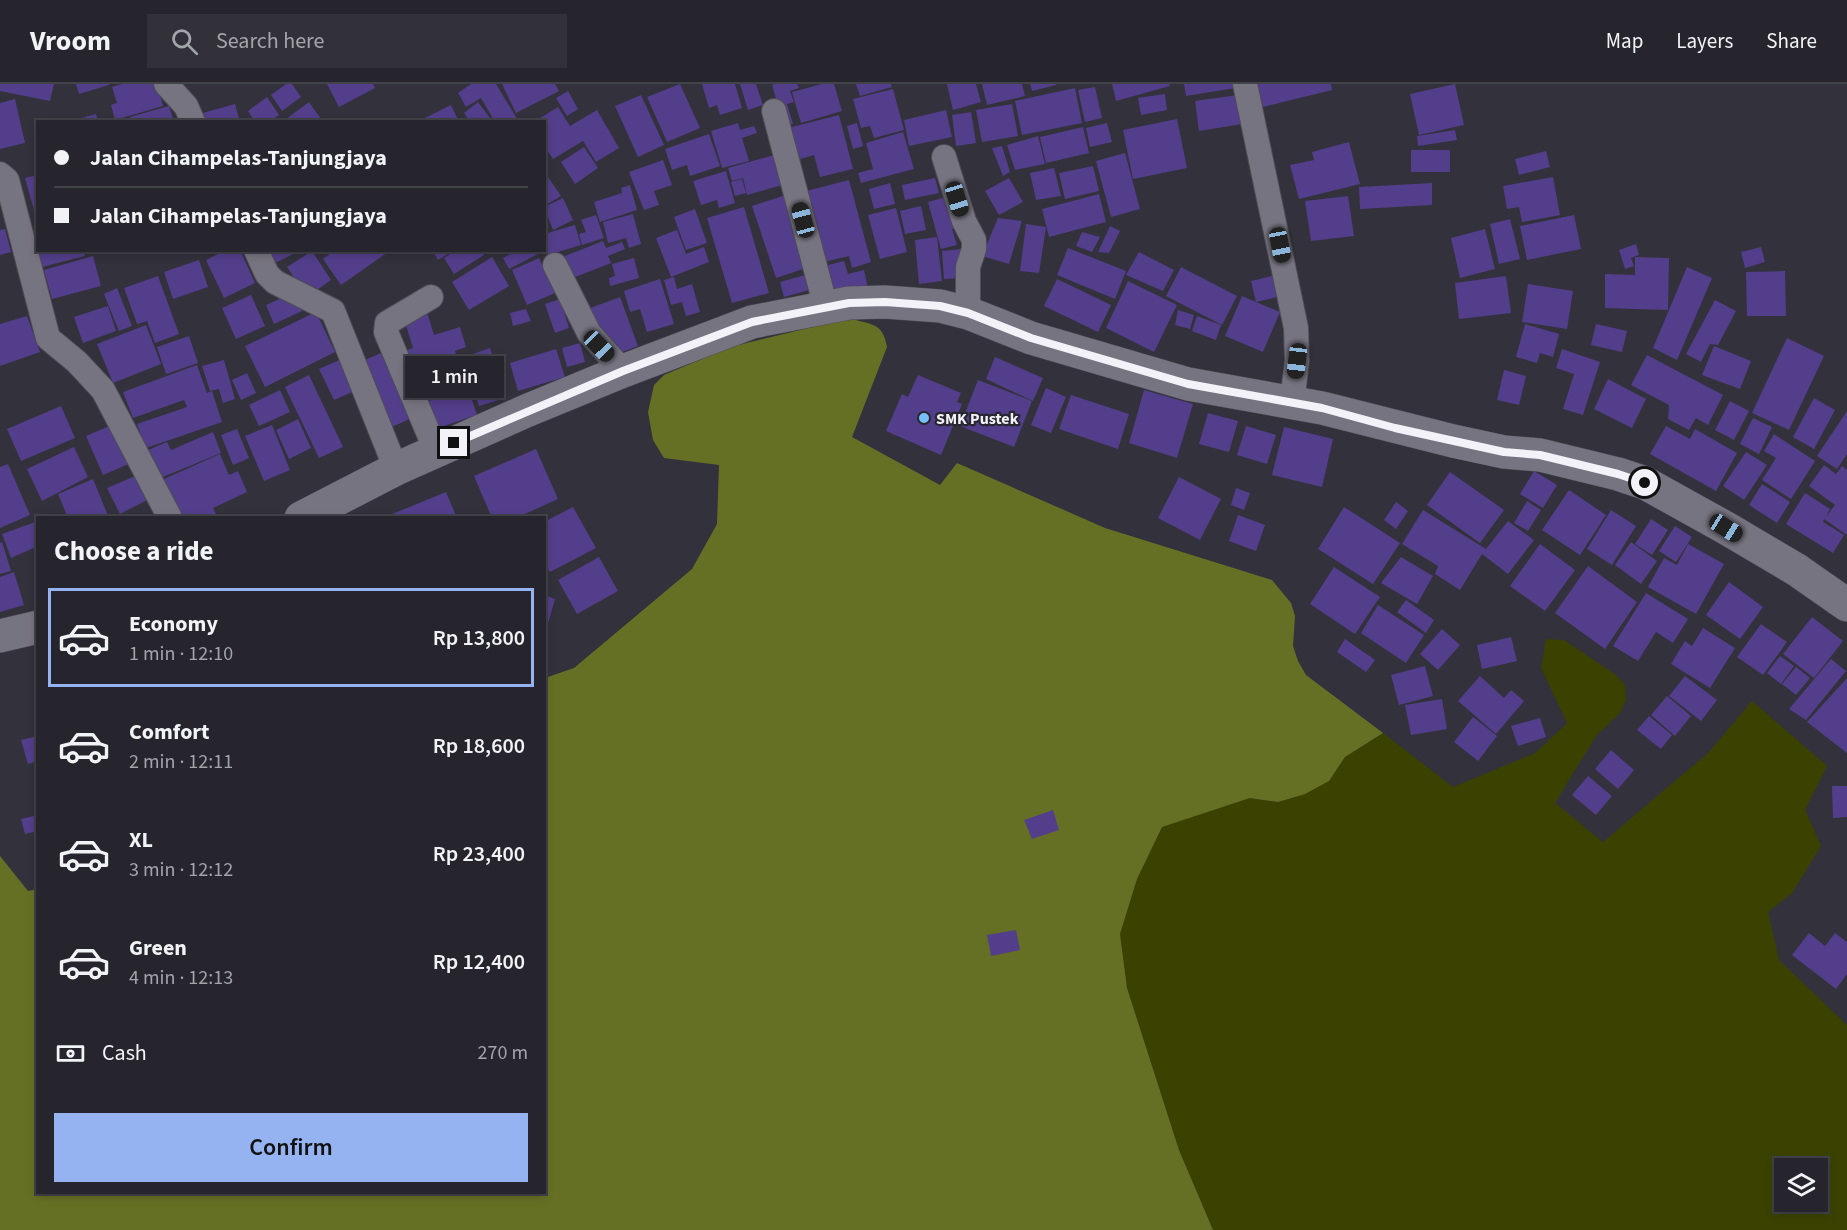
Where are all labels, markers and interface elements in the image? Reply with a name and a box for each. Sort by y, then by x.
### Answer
search box [147,14,567,68]
text: Vroom [30,21,111,61]
icon: search [168,25,201,58]
text: Search here [216,25,324,57]
text: Map [1606,26,1643,56]
text: Layers [1676,26,1733,56]
text: Share [1766,26,1817,56]
text: Jalan Cihampelas-Tanjungjaya [90,142,387,174]
car [943,179,971,219]
text: Jalan Cihampelas-Tanjungjaya [90,200,387,232]
car [790,200,816,240]
car [1268,226,1292,264]
car [580,327,618,365]
car [1286,342,1308,380]
callout: 1 min [404,356,504,398]
text: 1 min [431,363,478,391]
place label: SMK Pustek [936,408,1019,430]
marker: SMK Pustek [917,411,931,425]
route end [440,429,467,456]
route start [1631,469,1658,496]
car [1706,511,1746,545]
text: Choose a ride [54,532,214,571]
text: Economy [129,608,218,640]
icon: car [57,611,111,665]
text: Rp 13,800 [433,622,525,654]
text: 1 min · 12:10 [129,640,233,668]
text: Comfort [129,716,210,748]
icon: car [57,719,111,773]
text: Rp 18,600 [433,730,525,762]
text: 2 min · 12:11 [129,748,233,776]
text: XL [129,824,153,856]
icon: car [57,827,111,881]
text: Rp 23,400 [433,838,525,870]
text: 3 min · 12:12 [129,856,233,884]
text: Green [129,932,187,964]
icon: car [57,935,111,989]
text: Rp 12,400 [433,946,525,978]
text: 4 min · 12:13 [129,964,233,992]
icon: cash [54,1037,87,1070]
text: Cash [102,1037,147,1069]
text: 270 m [478,1039,528,1067]
button: Confirm [54,1113,528,1182]
map controls [1774,1158,1828,1212]
button: layers [1774,1158,1828,1212]

